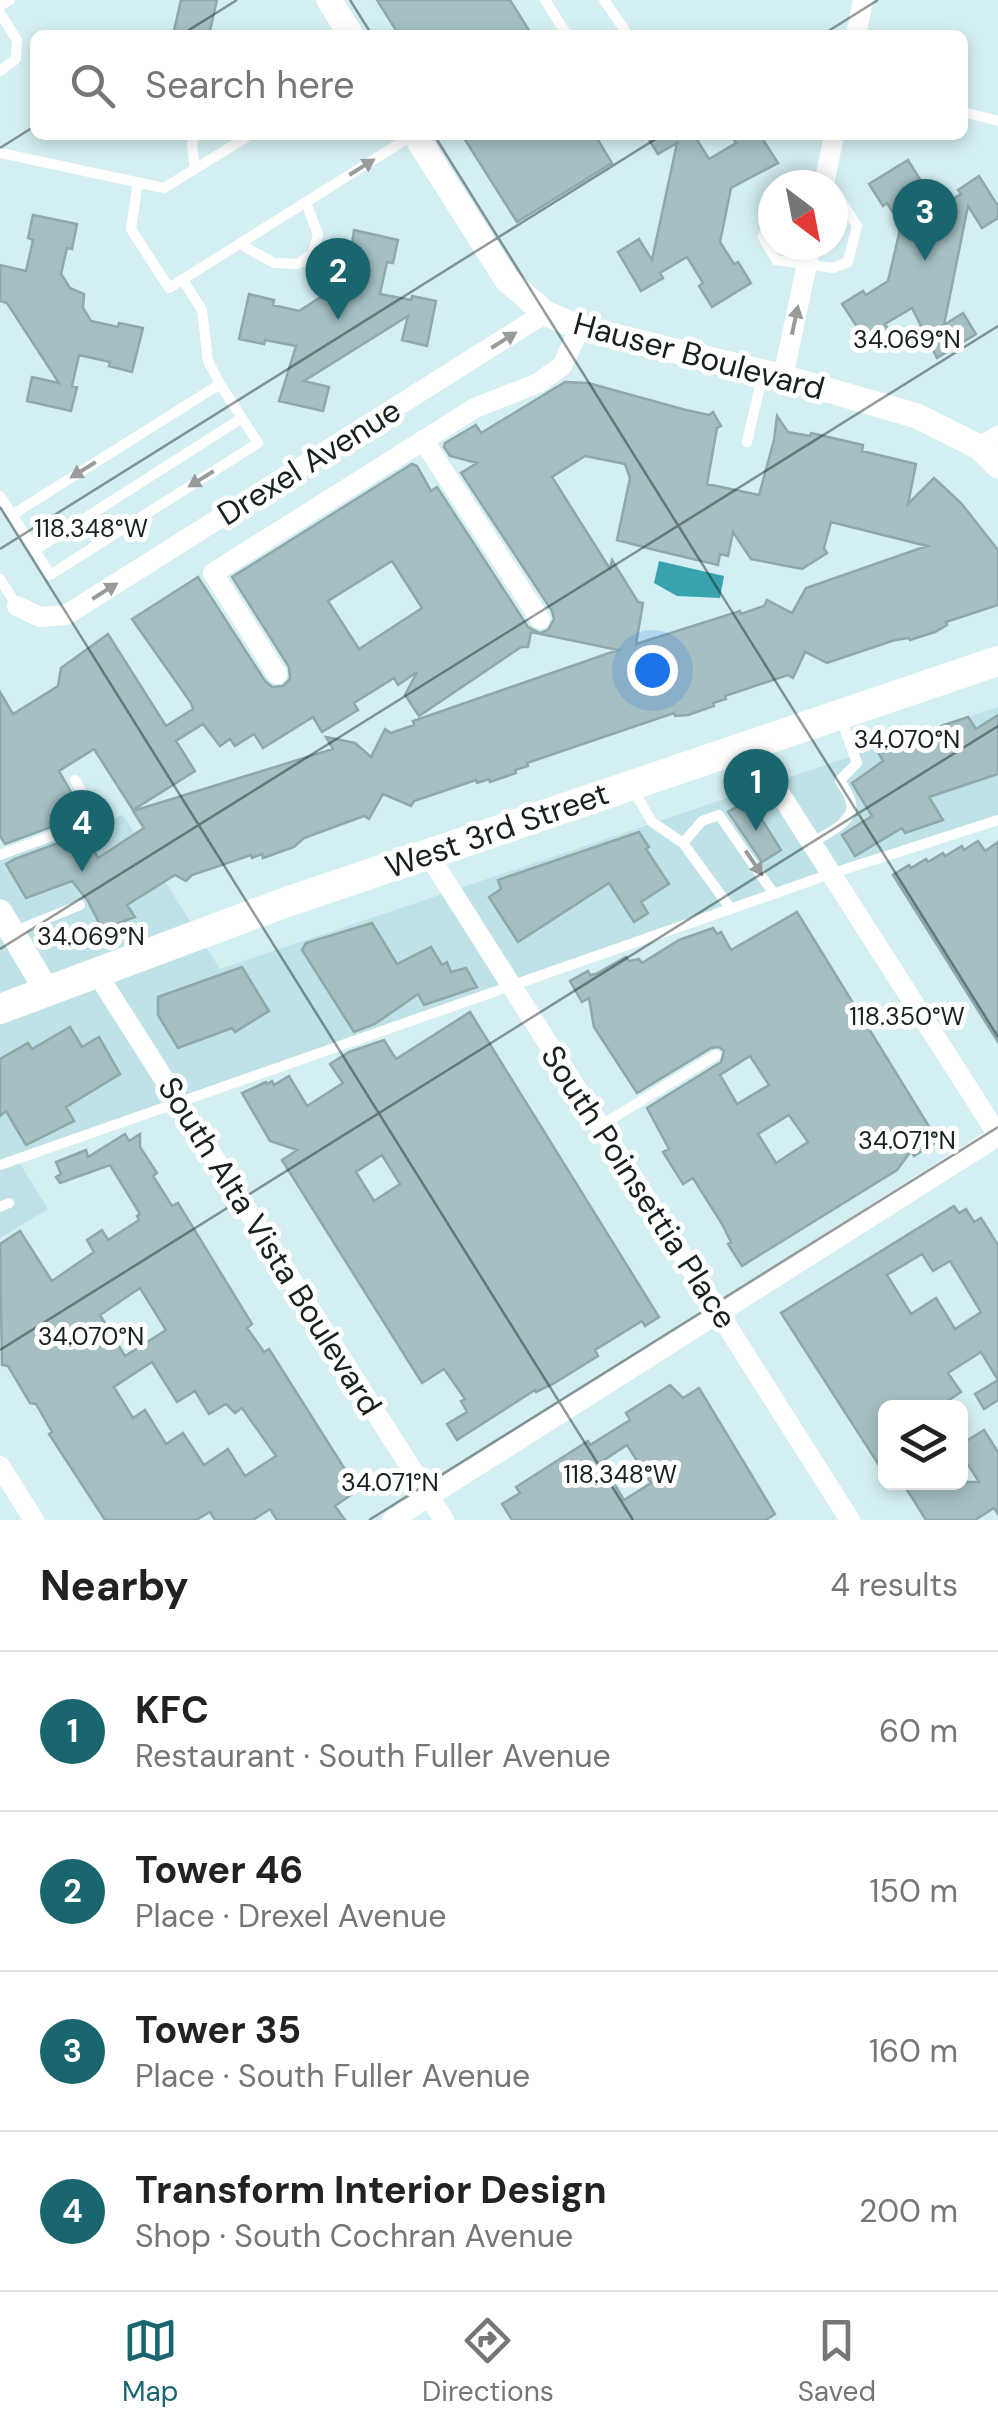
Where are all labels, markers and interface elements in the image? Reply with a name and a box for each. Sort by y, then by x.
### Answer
search box [30,30,968,140]
icon: search [65,58,120,113]
text: Search here [145,60,355,110]
one-way arrow [348,159,376,176]
north arrow [758,170,848,260]
pin: 3 [892,178,958,261]
pin: 2 [306,238,370,320]
street label: Hauser Boulevard [569,302,829,410]
one-way arrow [787,304,803,335]
text: 34.069°N [853,323,961,356]
one-way arrow [490,331,517,349]
street label: Drexel Avenue [209,389,409,535]
one-way arrow [69,461,97,479]
one-way arrow [187,470,215,488]
text: 118.348°W [34,512,148,545]
one-way arrow [91,583,119,600]
your location [627,645,678,696]
text: 34.070°N [854,723,960,756]
pin: 1 [724,748,788,831]
street label: West 3rd Street [380,772,614,888]
pin: 4 [49,790,114,872]
one-way arrow [744,849,762,877]
text: 34.069°N [37,920,145,953]
text: 118.350°W [849,1000,965,1033]
street label: South Poinsettia Place [532,1037,746,1337]
street label: South Alta Vista Boulevard [149,1069,391,1423]
text: 34.071°N [858,1124,956,1157]
text: 34.070°N [38,1320,144,1353]
map controls [878,1400,968,1490]
button: layers [878,1400,968,1490]
text: 118.348°W [563,1458,677,1491]
text: 34.071°N [341,1466,439,1499]
text: Nearby [40,1558,189,1613]
text: 4 results [831,1564,958,1606]
text: KFC [135,1685,209,1735]
text: 1 [67,1710,78,1752]
text: 60 m [879,1710,958,1752]
text: Restaurant · South Fuller Avenue [135,1735,611,1777]
text: Tower 46 [135,1845,303,1895]
text: 2 [63,1870,82,1912]
text: 150 m [870,1870,958,1912]
text: Place · Drexel Avenue [135,1895,446,1937]
text: Tower 35 [135,2005,301,2055]
text: 3 [63,2030,82,2072]
text: 160 m [869,2030,958,2072]
text: Place · South Fuller Avenue [135,2055,530,2097]
text: Transform Interior Design [135,2165,607,2215]
text: 4 [62,2190,83,2232]
text: 200 m [859,2190,958,2232]
text: Shop · South Cochran Avenue [135,2215,573,2257]
tab: Map [122,2313,178,2410]
tab: Directions [422,2313,554,2410]
tab: Saved [798,2313,876,2410]

